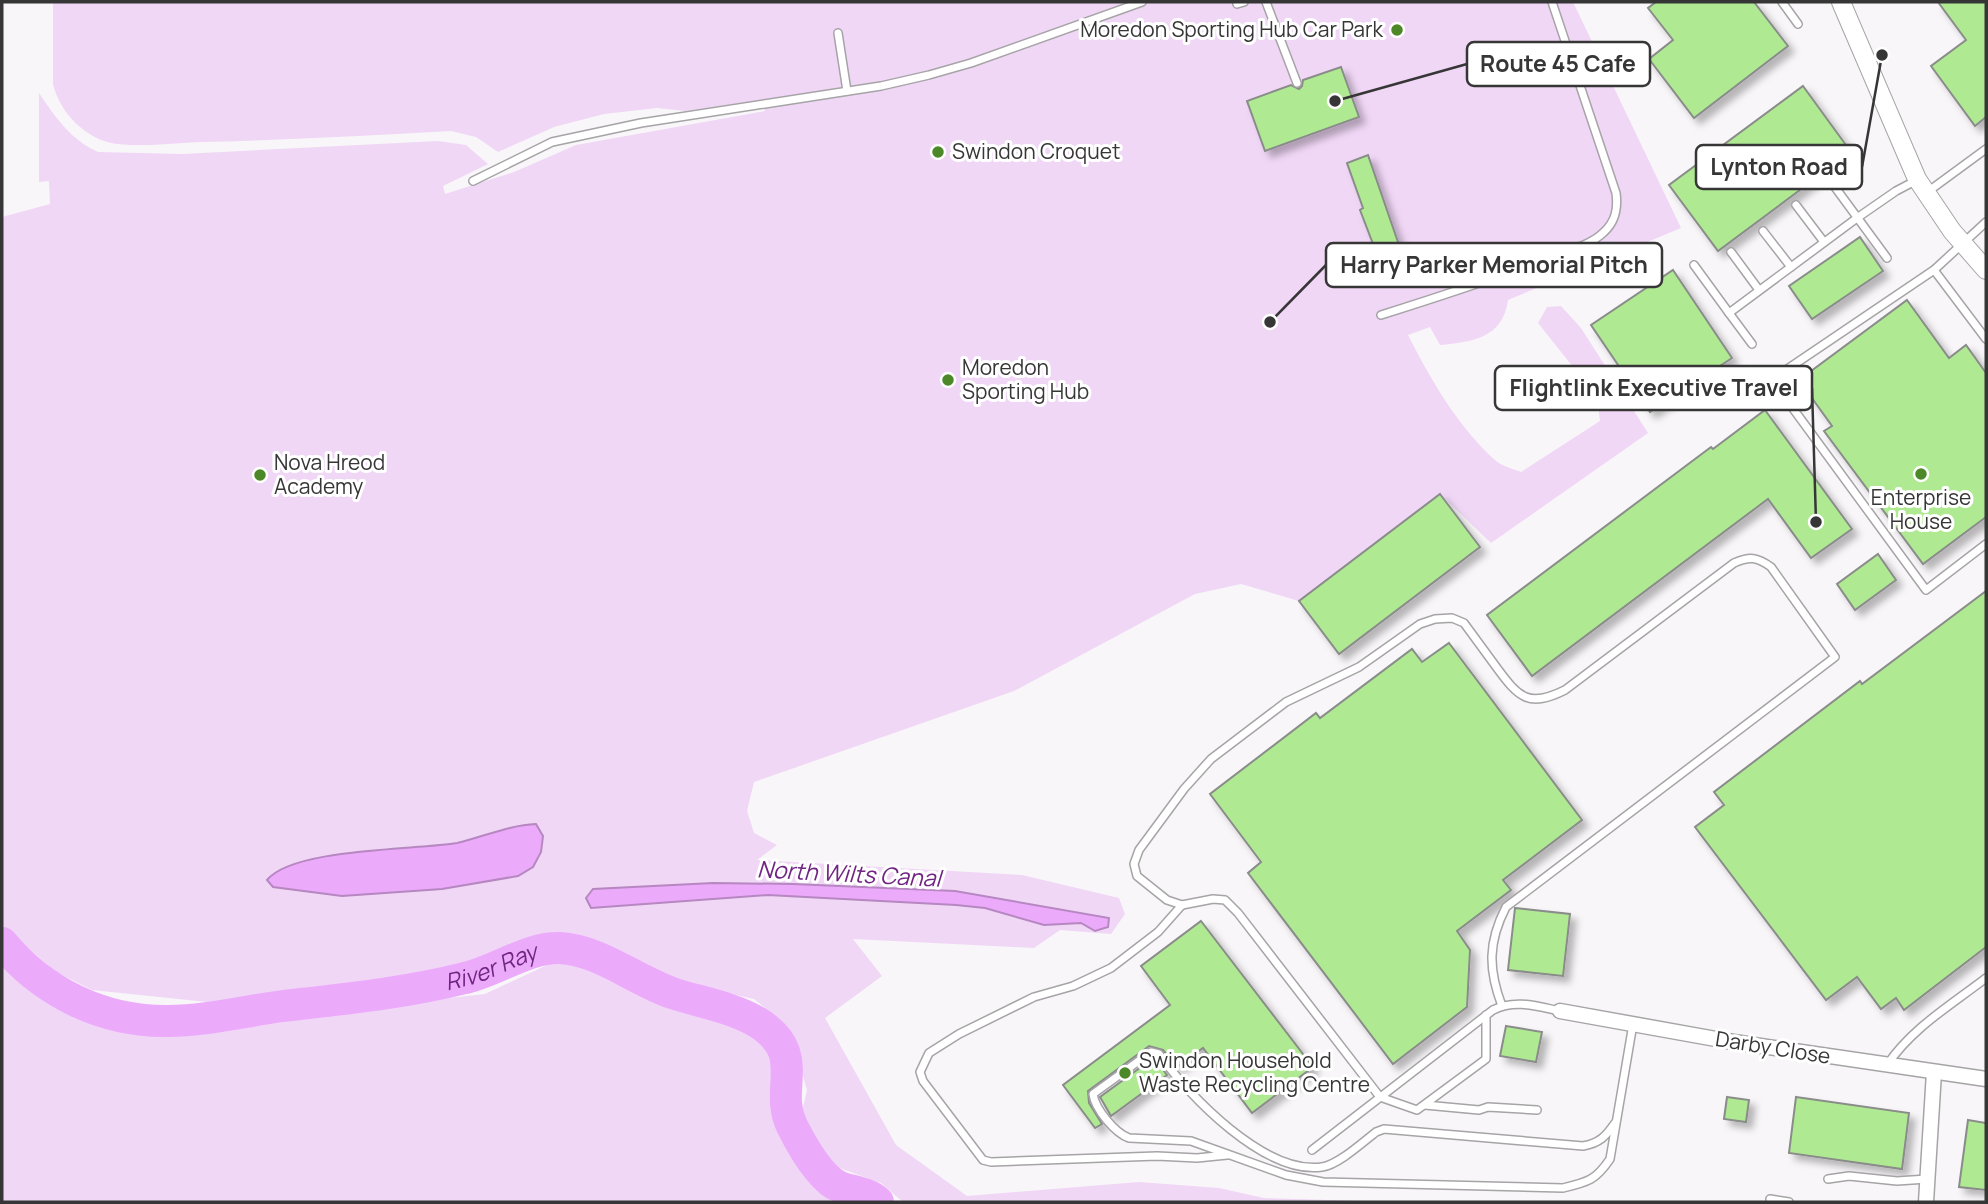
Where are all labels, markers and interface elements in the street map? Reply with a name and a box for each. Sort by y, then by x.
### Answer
place label: Moredon Sporting Hub Car Park [1080,15,1384,43]
marker: Moredon Sporting Hub Car Park [1389,22,1405,38]
callout: Route 45 Cafe [1467,42,1650,86]
text: Route 45 Cafe [1480,47,1636,79]
place label: Swindon Croquet [952,137,1120,165]
marker: Swindon Croquet [930,144,946,160]
callout: Lynton Road [1696,145,1862,189]
text: Lynton Road [1710,150,1848,182]
callout: Harry Parker Memorial Pitch [1326,243,1662,287]
text: Harry Parker Memorial Pitch [1340,248,1648,280]
place label: Moredon Sporting Hub [962,353,1089,405]
callout: Flightlink Executive Travel [1495,366,1812,410]
text: Flightlink Executive Travel [1509,371,1799,403]
marker: Moredon Sporting Hub [940,372,956,388]
place label: Nova Hreod Academy [274,448,385,500]
marker: Enterprise House [1913,466,1929,482]
marker: Nova Hreod Academy [252,467,268,483]
place label: Enterprise House [1871,483,1971,535]
water label: North Wilts Canal [756,852,944,894]
water label: River Ray [442,934,544,997]
street label: Darby Close [1714,1024,1833,1070]
place label: Swindon Household Waste Recycling Centre [1139,1046,1370,1098]
marker: Swindon Household Waste Recycling Centre [1117,1065,1133,1081]

